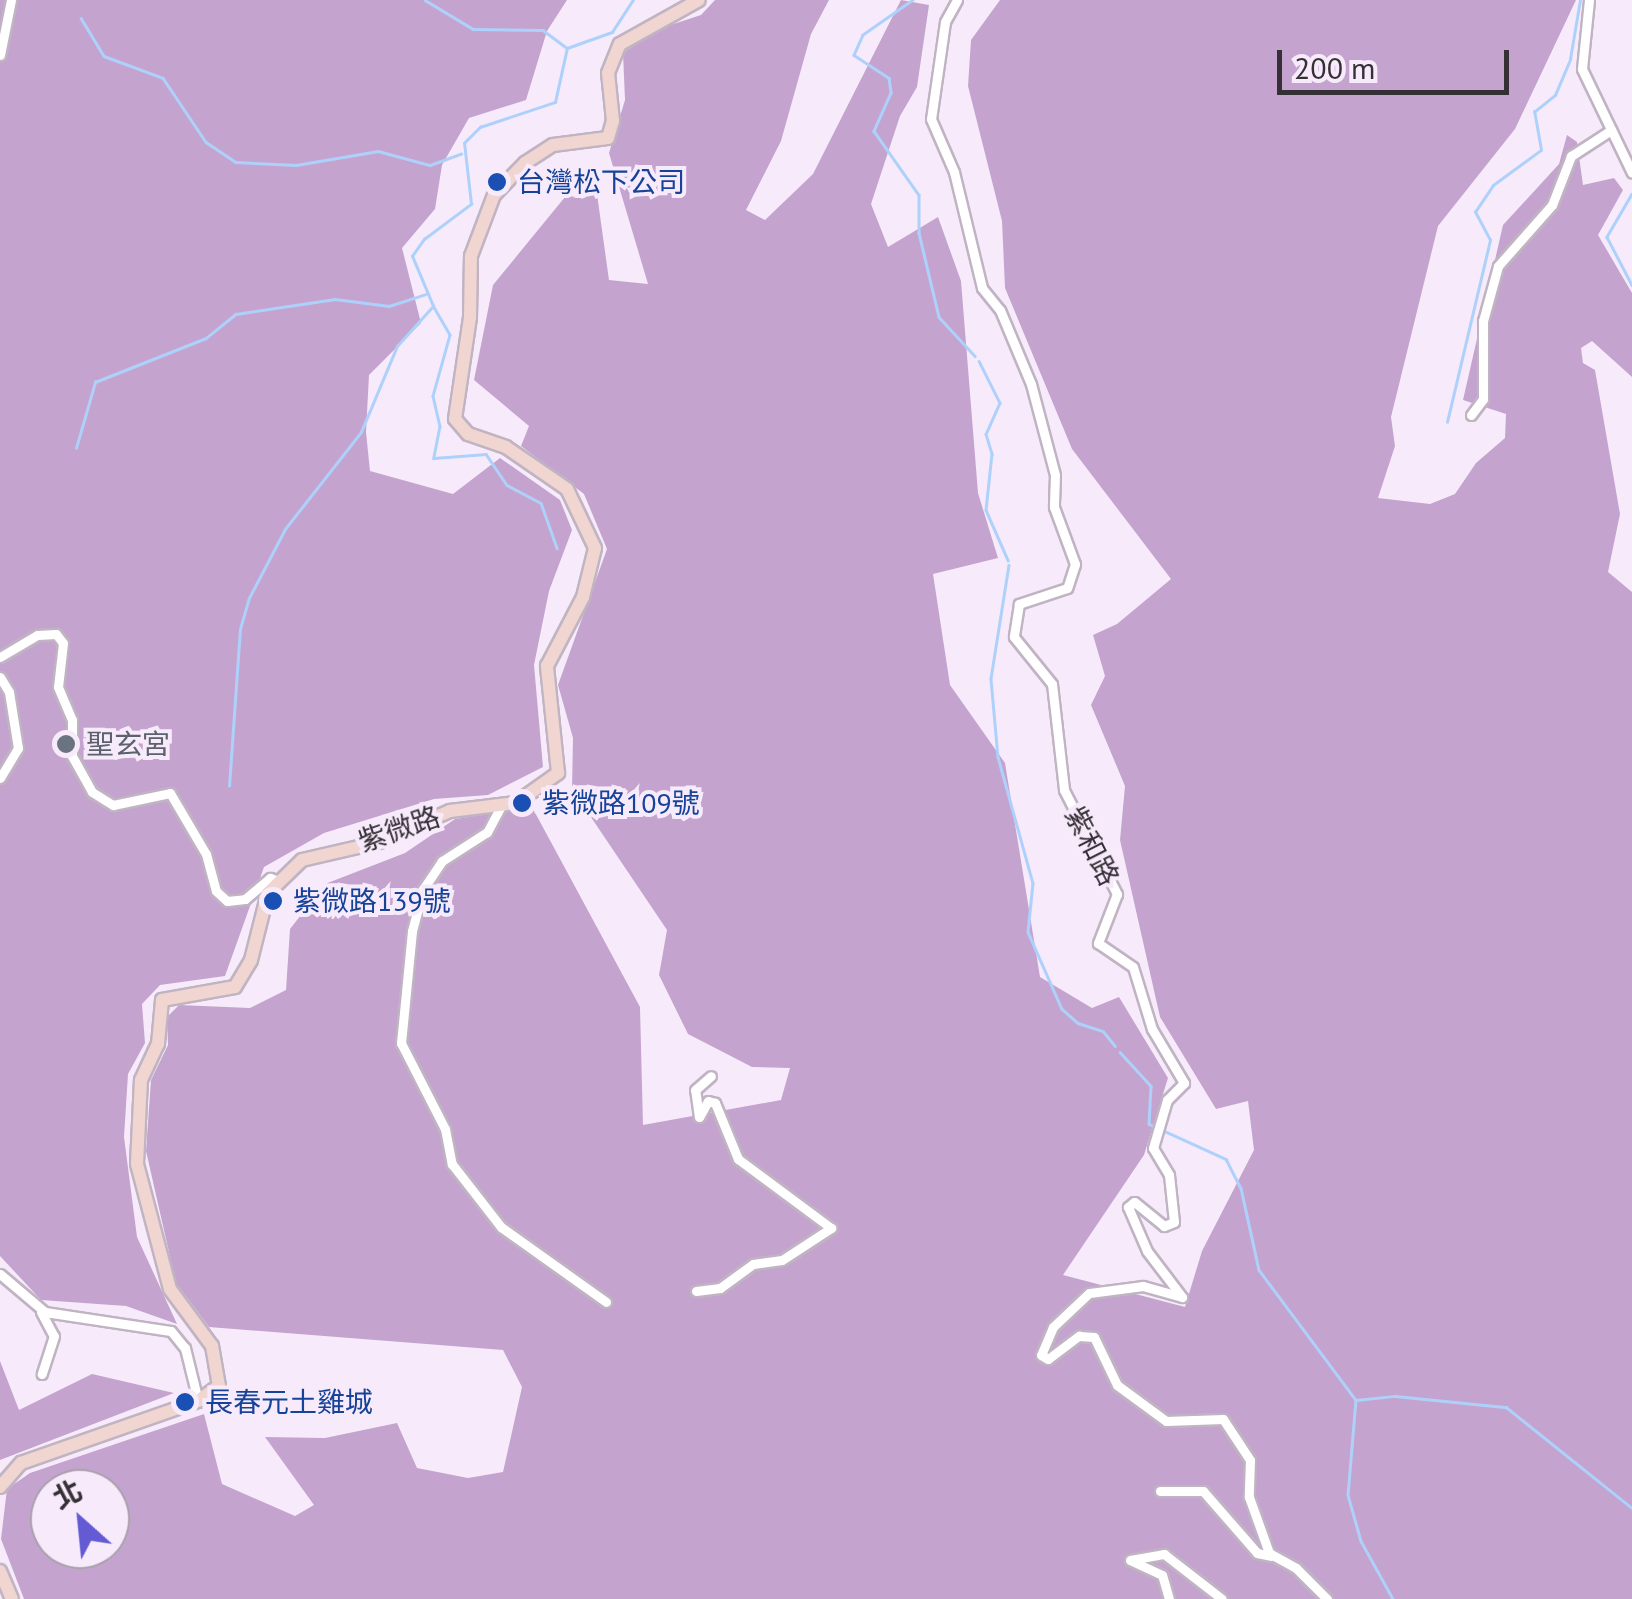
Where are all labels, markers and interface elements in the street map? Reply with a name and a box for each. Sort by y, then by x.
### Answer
scale bar [1282,30,1514,92]
text: 200 m [1294,48,1375,87]
place label: 台灣松下公司 [517,165,685,199]
marker: 台灣松下公司 [486,171,508,193]
place label: 聖玄宮 [86,727,170,761]
marker: 聖玄宮 [55,733,77,755]
place label: 紫微路109號 [542,786,700,820]
marker: 紫微路109號 [511,792,533,814]
street label: 紫微路 [354,799,444,859]
street label: 紫和路 [1058,801,1126,891]
place label: 紫微路139號 [293,884,451,918]
marker: 紫微路139號 [262,890,284,912]
place label: 長春元土雞城 [205,1385,373,1419]
marker: 長春元土雞城 [174,1391,196,1413]
north arrow [30,1469,130,1569]
text: 北 [46,1471,88,1516]

